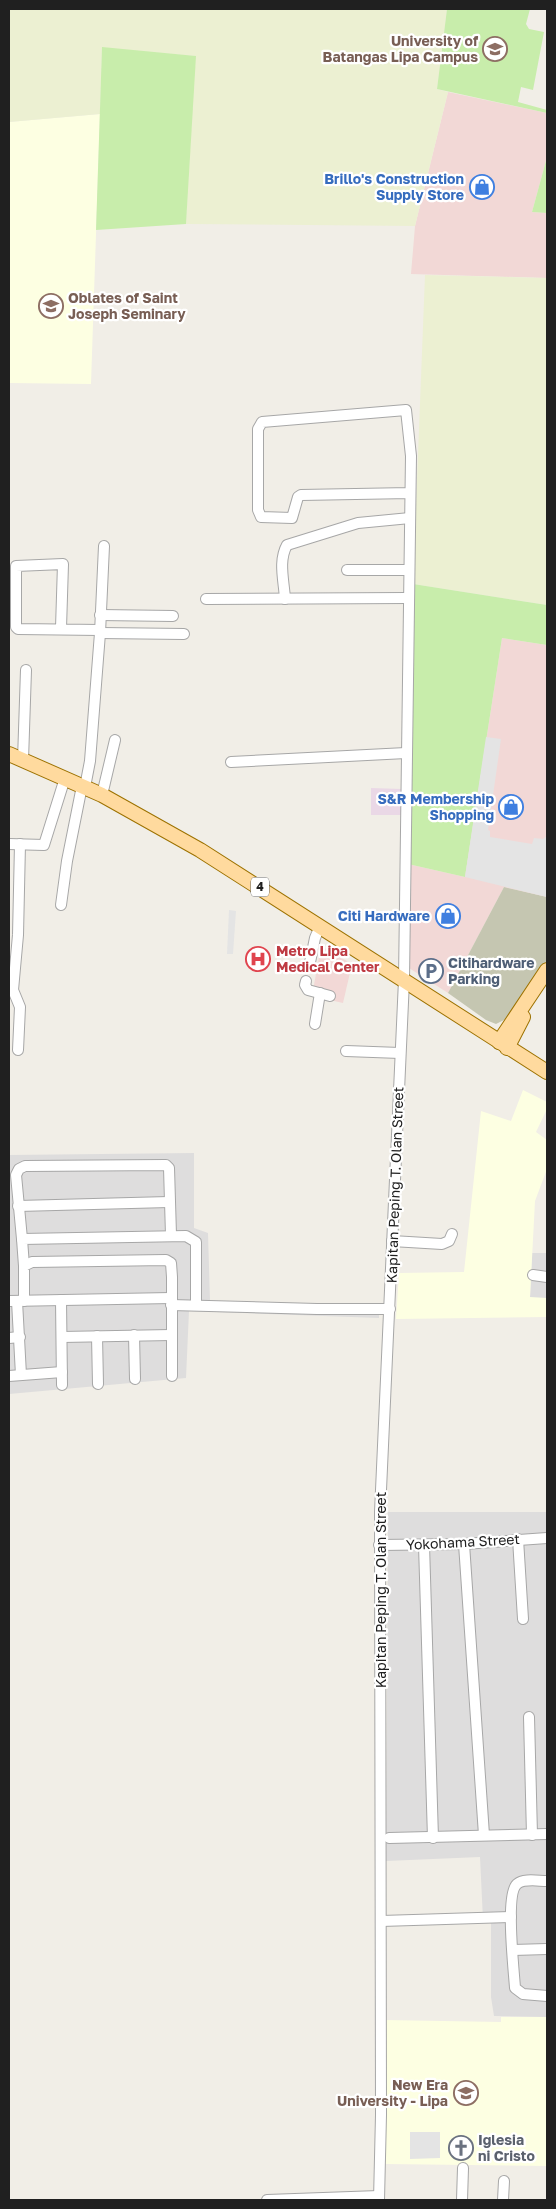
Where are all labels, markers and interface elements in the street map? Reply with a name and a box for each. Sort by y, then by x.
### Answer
place label: University of Batangas Lipa Campus [323,32,479,65]
school or university icon: University of Batangas Lipa Campus [482,36,508,62]
place label: Brillo's Construction Supply Store [324,170,464,203]
shop icon: Brillo's Construction Supply Store [469,174,495,200]
place label: Oblates of Saint Joseph Seminary [68,289,186,322]
school or university icon: Oblates of Saint Joseph Seminary [38,293,64,319]
place label: S&R Membership Shopping [377,790,494,823]
shop icon: S&R Membership Shopping [498,794,524,820]
road number: 4 [251,878,269,896]
shop icon: Citi Hardware [435,903,461,929]
place label: Citi Hardware [338,907,430,924]
place label: Metro Lipa Medical Center [276,942,380,975]
hospital icon: Metro Lipa Medical Center [245,946,271,972]
place label: Citihardware Parking [448,954,535,987]
parking icon: Citihardware Parking [418,958,444,984]
street label: Kapitan Peping T. Olan Street [383,1086,406,1284]
street label: Kapitan Peping T. Olan Street [372,1492,389,1688]
street label: Yokohama Street [406,1530,520,1553]
place label: New Era University - Lipa [337,2076,448,2109]
school or university icon: New Era University - Lipa [453,2080,479,2106]
place label: Iglesia ni Cristo [478,2131,535,2164]
church icon: Iglesia ni Cristo [448,2135,474,2161]

